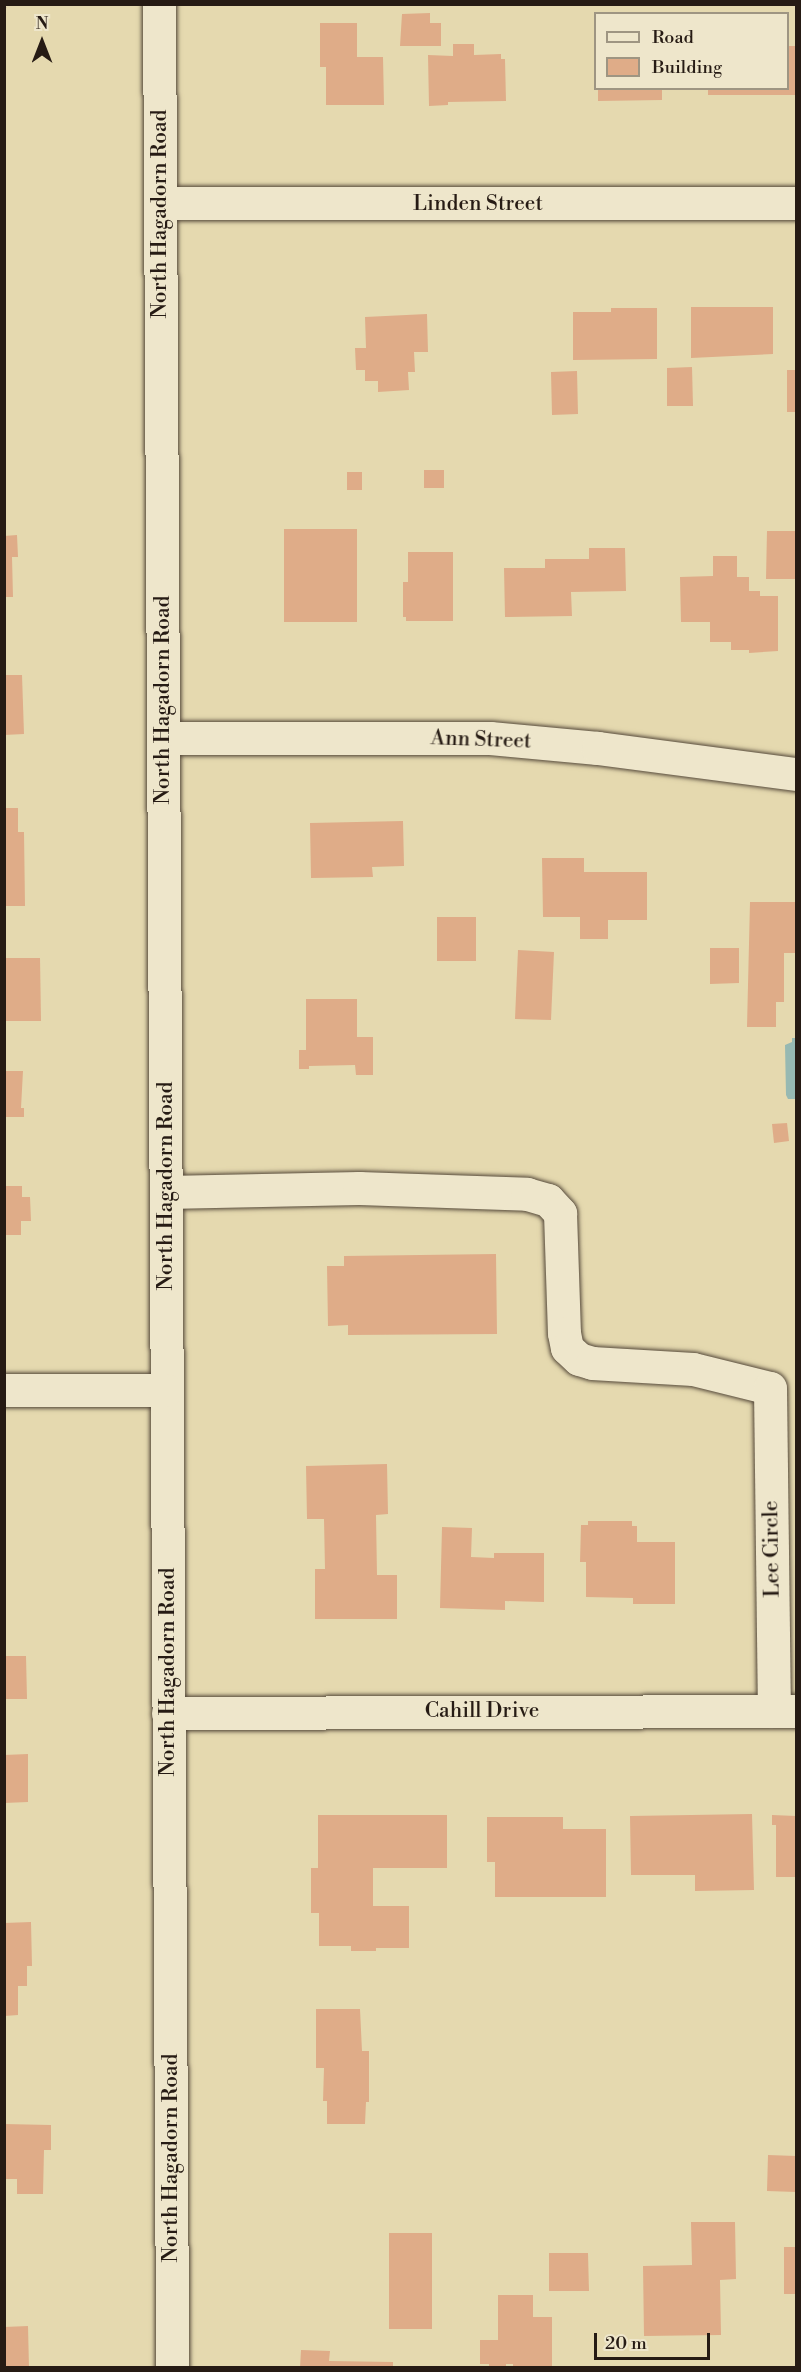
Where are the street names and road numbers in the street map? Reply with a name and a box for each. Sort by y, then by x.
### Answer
street label: North Hagadorn Road [147,110,173,318]
street label: Linden Street [413,191,543,217]
street label: North Hagadorn Road [150,596,176,804]
street label: Ann Street [430,726,532,754]
street label: North Hagadorn Road [153,1082,179,1290]
street label: Lee Circle [759,1500,785,1598]
street label: North Hagadorn Road [155,1568,181,1776]
street label: Cahill Drive [425,1698,539,1724]
street label: North Hagadorn Road [158,2054,184,2262]

